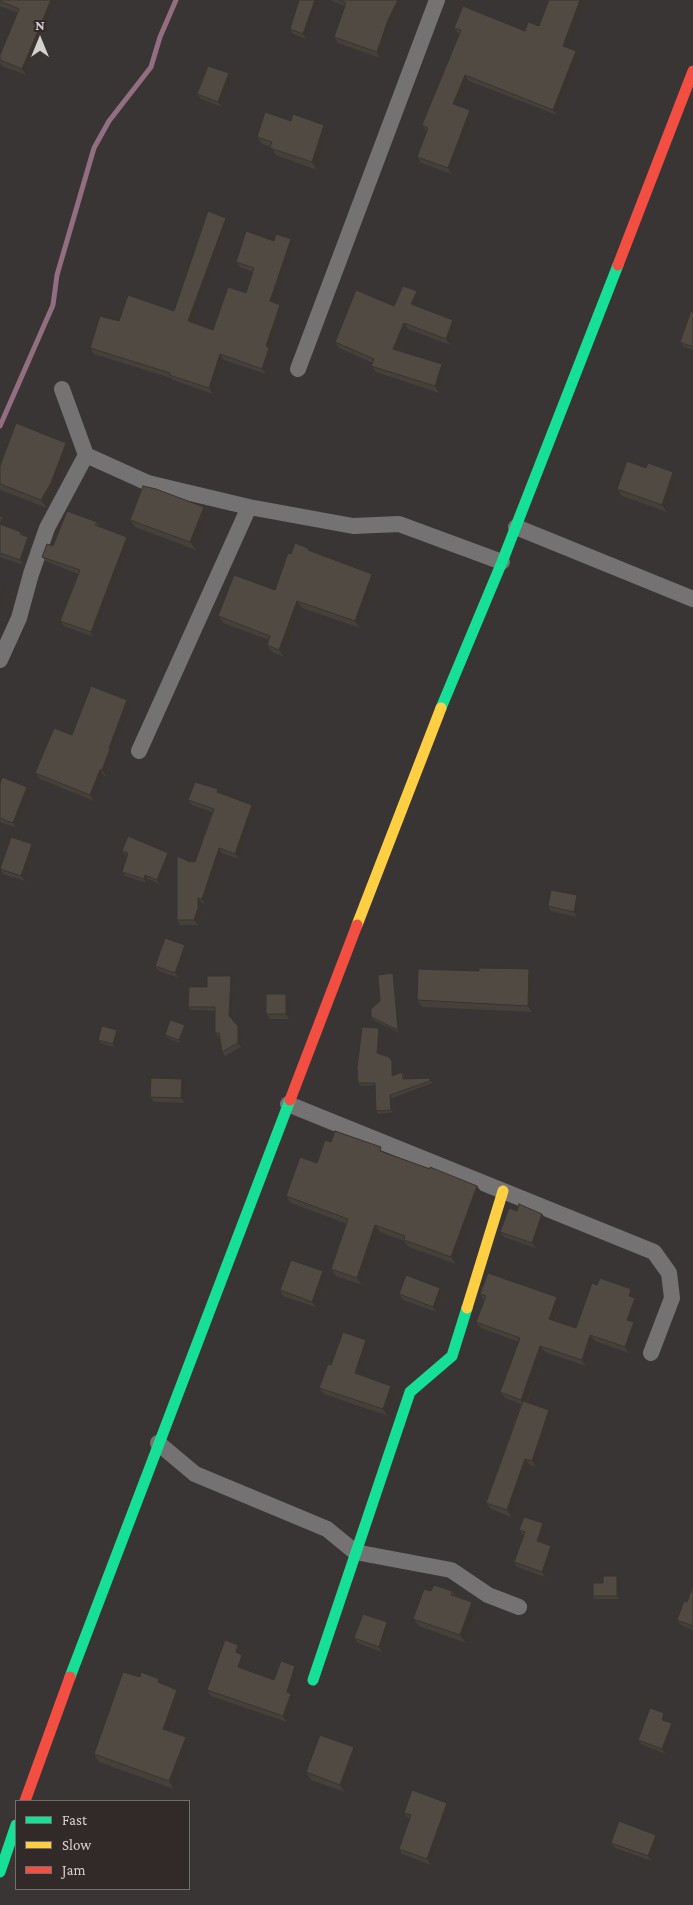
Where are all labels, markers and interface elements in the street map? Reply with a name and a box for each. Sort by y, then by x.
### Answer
north arrow [15,15,65,65]
text: N [35,17,45,33]
legend [15,1800,190,1890]
text: Fast [62,1812,87,1828]
text: Slow [62,1837,91,1853]
text: Jam [62,1862,85,1878]

